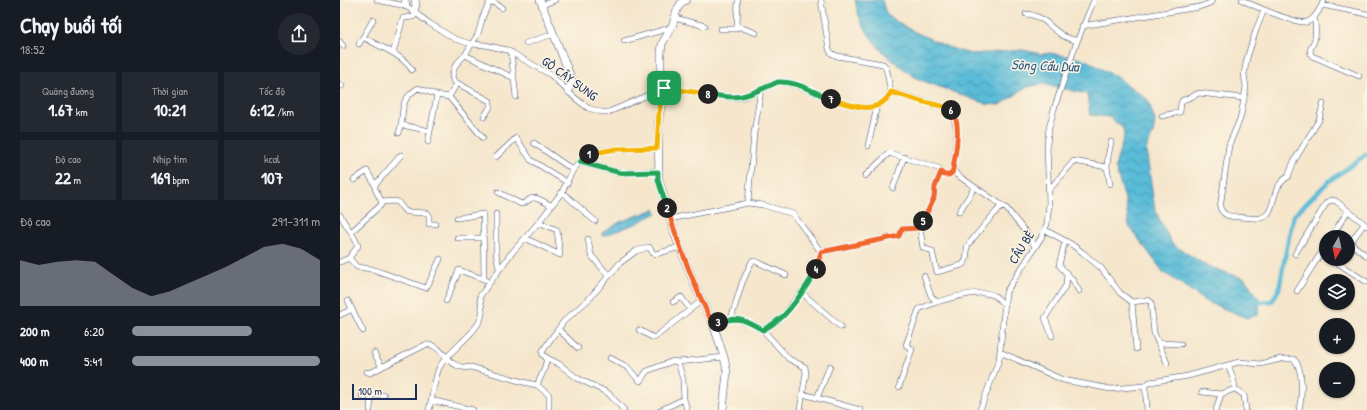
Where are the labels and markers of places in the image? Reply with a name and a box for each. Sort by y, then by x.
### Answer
pin [647,71,681,105]
pin: 8 [698,84,718,104]
pin: 7 [821,89,841,109]
pin: 6 [941,100,961,120]
pin: 1 [579,144,599,164]
pin: 2 [657,198,677,218]
pin: 5 [913,211,933,231]
pin: 4 [806,259,826,279]
pin: 3 [708,312,728,332]

